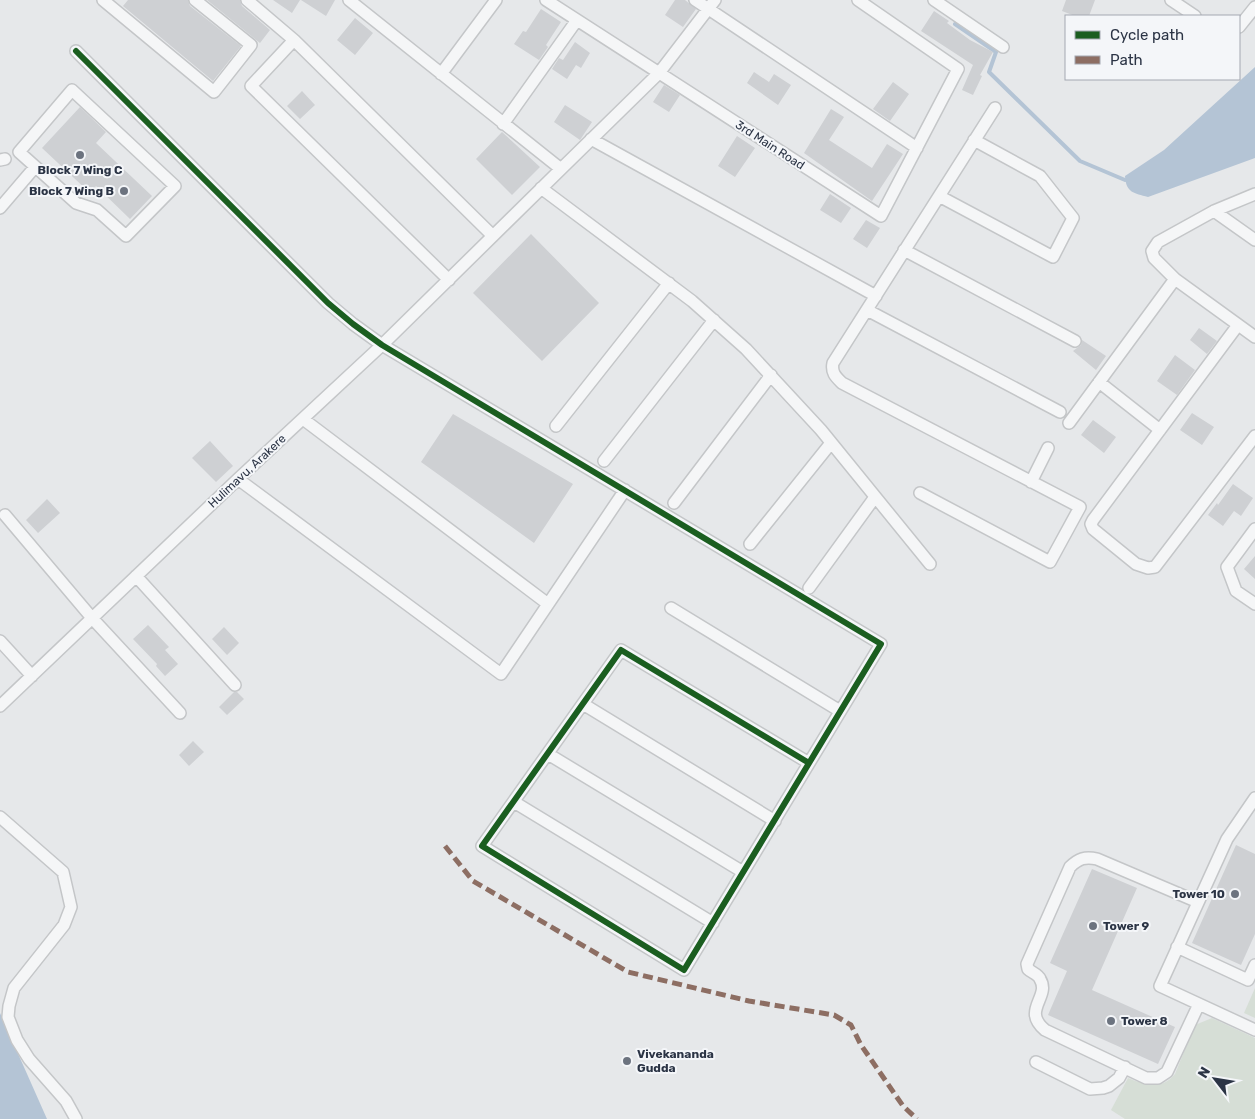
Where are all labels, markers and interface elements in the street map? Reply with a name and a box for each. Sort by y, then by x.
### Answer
legend [1065,15,1240,80]
text: Cycle path [1110,26,1184,44]
text: Path [1110,51,1143,69]
street label: 3rd Main Road [733,117,807,173]
marker: Block 7 Wing C [74,149,86,161]
place label: Block 7 Wing C [38,163,123,177]
place label: Block 7 Wing B [29,184,114,198]
marker: Block 7 Wing B [118,185,130,197]
street label: Hulimavu, Arakere [205,431,289,511]
place label: Tower 10 [1172,887,1225,901]
marker: Tower 10 [1229,888,1241,900]
place label: Tower 9 [1103,919,1149,933]
marker: Tower 9 [1087,920,1099,932]
place label: Tower 8 [1121,1014,1168,1028]
marker: Tower 8 [1105,1015,1117,1027]
place label: Vivekananda Gudda [637,1047,714,1075]
north arrow [1190,1054,1240,1104]
marker: Vivekananda Gudda [621,1055,633,1067]
text: N [1194,1064,1214,1081]

